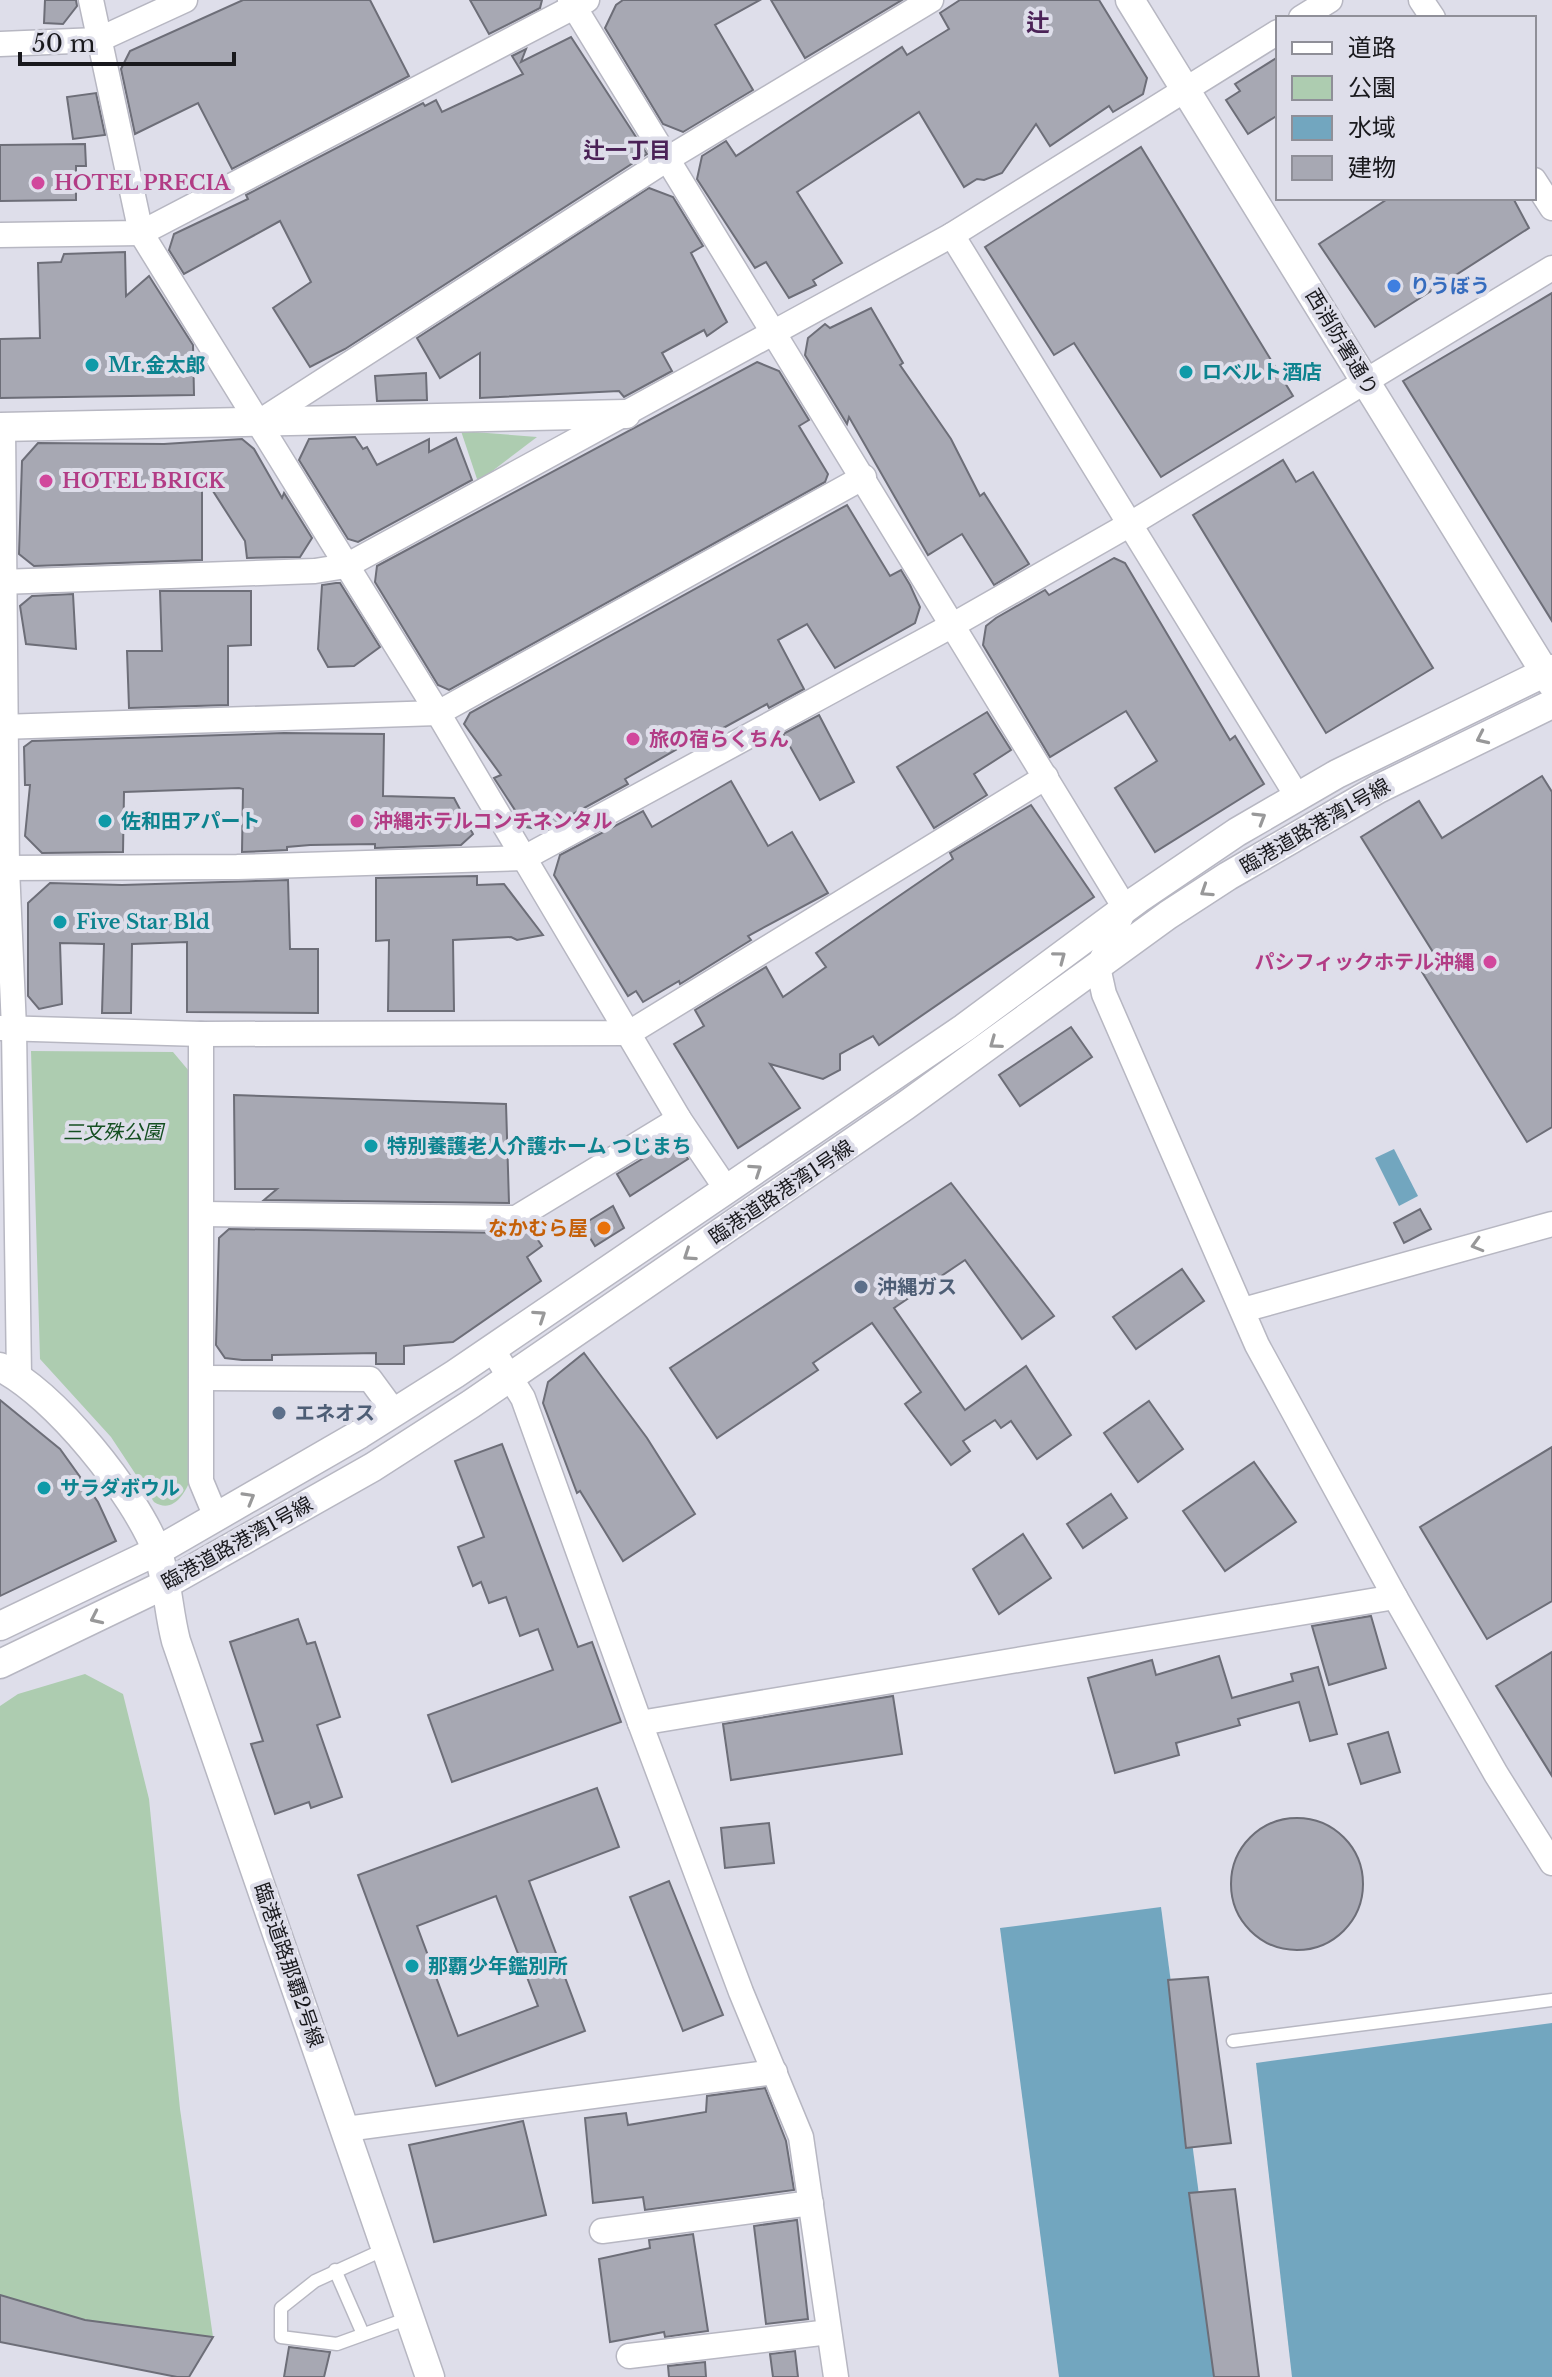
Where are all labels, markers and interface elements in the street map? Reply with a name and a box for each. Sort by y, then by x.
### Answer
district label: 辻 [1026,8,1050,37]
scale bar [20,16,234,66]
legend [1276,16,1536,200]
text: 50 m [32,29,96,58]
text: 道路 [1348,33,1396,62]
text: 公園 [1348,73,1396,102]
text: 水域 [1348,113,1396,142]
district label: 辻一丁目 [583,137,671,164]
text: 建物 [1348,153,1396,182]
place label: HOTEL PRECIA [54,171,231,195]
marker: HOTEL PRECIA [29,174,47,192]
place label: りうぼう [1410,274,1490,298]
marker: りうぼう [1385,277,1403,295]
street label: 西消防署通り [1301,284,1383,400]
place label: Mr.金太郎 [108,353,206,377]
marker: Mr.金太郎 [83,356,101,374]
place label: ロベルト酒店 [1202,360,1322,384]
marker: ロベルト酒店 [1177,363,1195,381]
place label: HOTEL BRICK [62,469,225,493]
marker: HOTEL BRICK [37,472,55,490]
place label: 旅の宿らくちん [649,727,789,751]
one-way arrow [1475,728,1490,744]
marker: 旅の宿らくちん [624,730,642,748]
street label: 臨港道路港湾1号線 [1236,773,1394,879]
place label: 佐和田アパート [121,809,261,833]
place label: 沖縄ホテルコンチネンタル [373,809,613,833]
marker: 佐和田アパート [96,812,114,830]
marker: 沖縄ホテルコンチネンタル [348,812,366,830]
one-way arrow [1251,813,1266,828]
one-way arrow [1200,881,1214,896]
place label: Five Star Bld [76,910,210,934]
marker: Five Star Bld [51,913,69,931]
place label: パシフィックホテル沖縄 [1254,950,1475,974]
one-way arrow [1051,952,1066,966]
marker: パシフィックホテル沖縄 [1481,953,1499,971]
one-way arrow [989,1033,1004,1048]
park label: 三文殊公園 [63,1120,166,1144]
place label: 特別養護老人介護ホーム つじまち [387,1134,692,1158]
street label: 臨港道路港湾1号線 [704,1135,858,1249]
marker: 特別養護老人介護ホーム つじまち [362,1137,380,1155]
one-way arrow [747,1165,761,1180]
place label: なかむら屋 [488,1216,588,1240]
marker: なかむら屋 [595,1219,613,1237]
one-way arrow [1470,1236,1484,1252]
one-way arrow [683,1245,698,1260]
place label: 沖縄ガス [877,1275,957,1299]
marker: 沖縄ガス [852,1278,870,1296]
one-way arrow [532,1311,546,1326]
place label: エネオス [295,1401,375,1425]
marker: エネオス [270,1404,288,1422]
place label: サラダボウル [60,1476,180,1500]
marker: サラダボウル [35,1479,53,1497]
street label: 臨港道路港湾1号線 [157,1492,317,1594]
one-way arrow [240,1492,255,1508]
one-way arrow [90,1608,105,1624]
street label: 臨港道路那覇2号線 [250,1880,328,2050]
place label: 那覇少年鑑別所 [428,1954,568,1978]
marker: 那覇少年鑑別所 [403,1957,421,1975]

